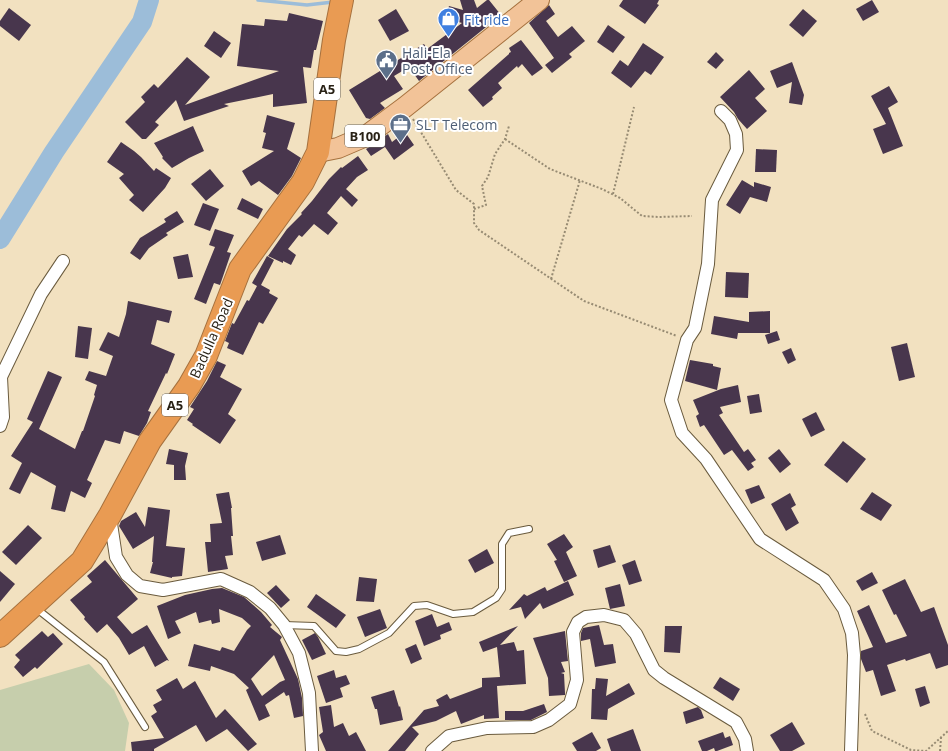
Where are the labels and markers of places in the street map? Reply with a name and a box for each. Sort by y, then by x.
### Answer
shop icon: Fit ride [436,6,462,39]
place label: Fit ride [464,10,509,29]
place label: Hali-Ela Post Office [402,43,473,78]
public building icon: Hali-Ela Post Office [374,47,400,80]
office icon: SLT Telecom [387,111,413,144]
place label: SLT Telecom [416,115,497,134]

